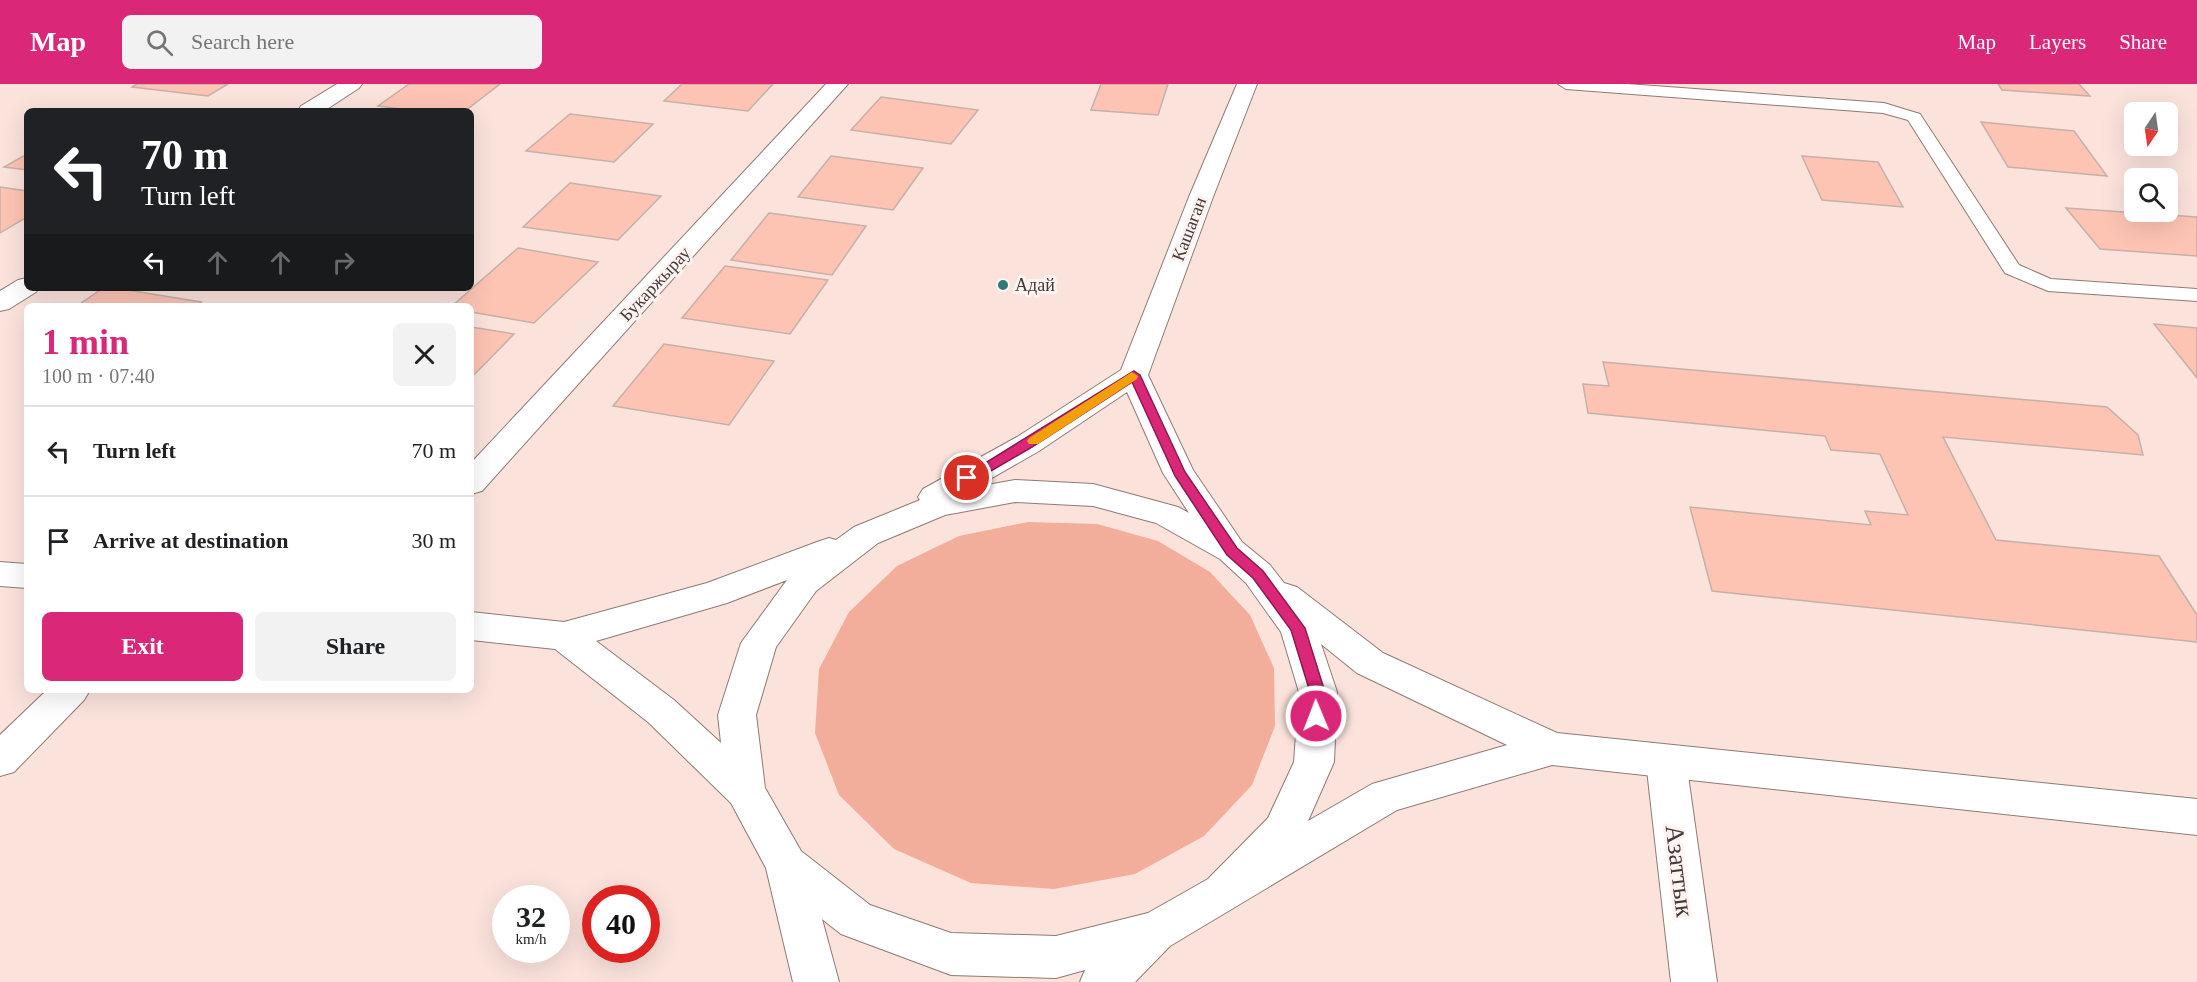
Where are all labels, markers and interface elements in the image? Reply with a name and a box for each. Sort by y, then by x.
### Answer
search box [122,15,542,69]
text: Map [30,26,86,57]
icon: search [143,26,176,59]
text: Search here [191,29,294,54]
text: Map [1958,30,1996,54]
text: Layers [2029,30,2086,54]
text: Share [2119,30,2167,54]
north arrow [2124,102,2178,156]
map controls [2124,102,2178,222]
icon: left [42,132,120,210]
text: 70 m [141,132,229,178]
button: search [2124,168,2178,222]
text: Turn left [141,181,235,211]
street label: Кашаган [1168,194,1210,264]
street label: Букаржырау [616,243,694,325]
icon: left [138,246,171,279]
icon: ahead [201,246,234,279]
icon: ahead [264,246,297,279]
icon: right [327,246,360,279]
place label: Адай [1015,275,1055,295]
marker: Адай [996,278,1010,292]
text: 1 min [42,322,129,362]
button: close [393,323,456,386]
text: 100 m · 07:40 [42,365,155,387]
icon: left [42,435,75,468]
text: Turn left [93,438,176,463]
text: 70 m [411,438,456,463]
pin [941,452,992,503]
icon: arrive [950,461,983,494]
icon: arrive [42,525,75,558]
text: Arrive at destination [93,528,289,553]
text: 30 m [411,528,456,553]
button: Exit [42,612,243,681]
button: Share [255,612,456,681]
position arrow [1284,684,1348,748]
street label: Азаттык [1659,823,1700,919]
speed limit sign: 40 [582,885,660,963]
text: 32 [516,900,546,933]
text: km/h [516,931,546,947]

